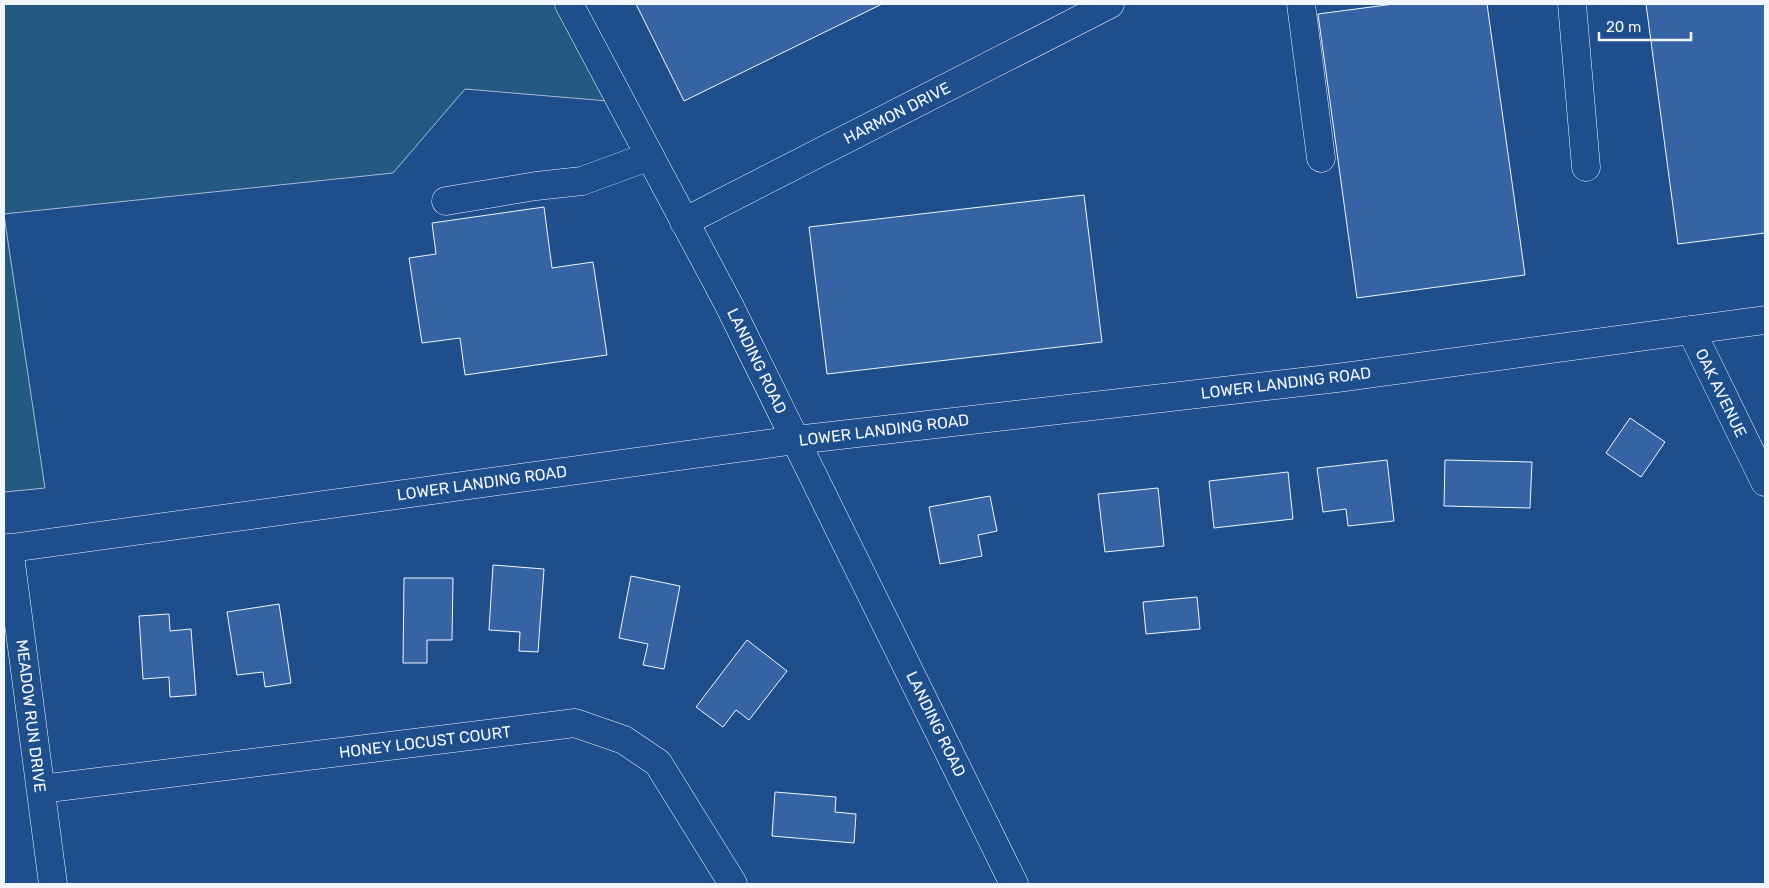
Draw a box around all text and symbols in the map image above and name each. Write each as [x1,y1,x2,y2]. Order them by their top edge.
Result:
scale bar [1599,10,1692,42]
text: 20 m [1606,18,1641,36]
street label: HARMON DRIVE [840,78,954,148]
street label: LANDING ROAD [723,305,791,417]
street label: OAK AVENUE [1691,345,1751,441]
street label: LOWER LANDING ROAD [1200,363,1372,403]
street label: LOWER LANDING ROAD [798,410,970,450]
street label: LOWER LANDING ROAD [396,462,568,504]
street label: MEADOW RUN DRIVE [12,638,50,794]
street label: LANDING ROAD [902,668,970,780]
street label: HONEY LOCUST COURT [338,722,512,762]

